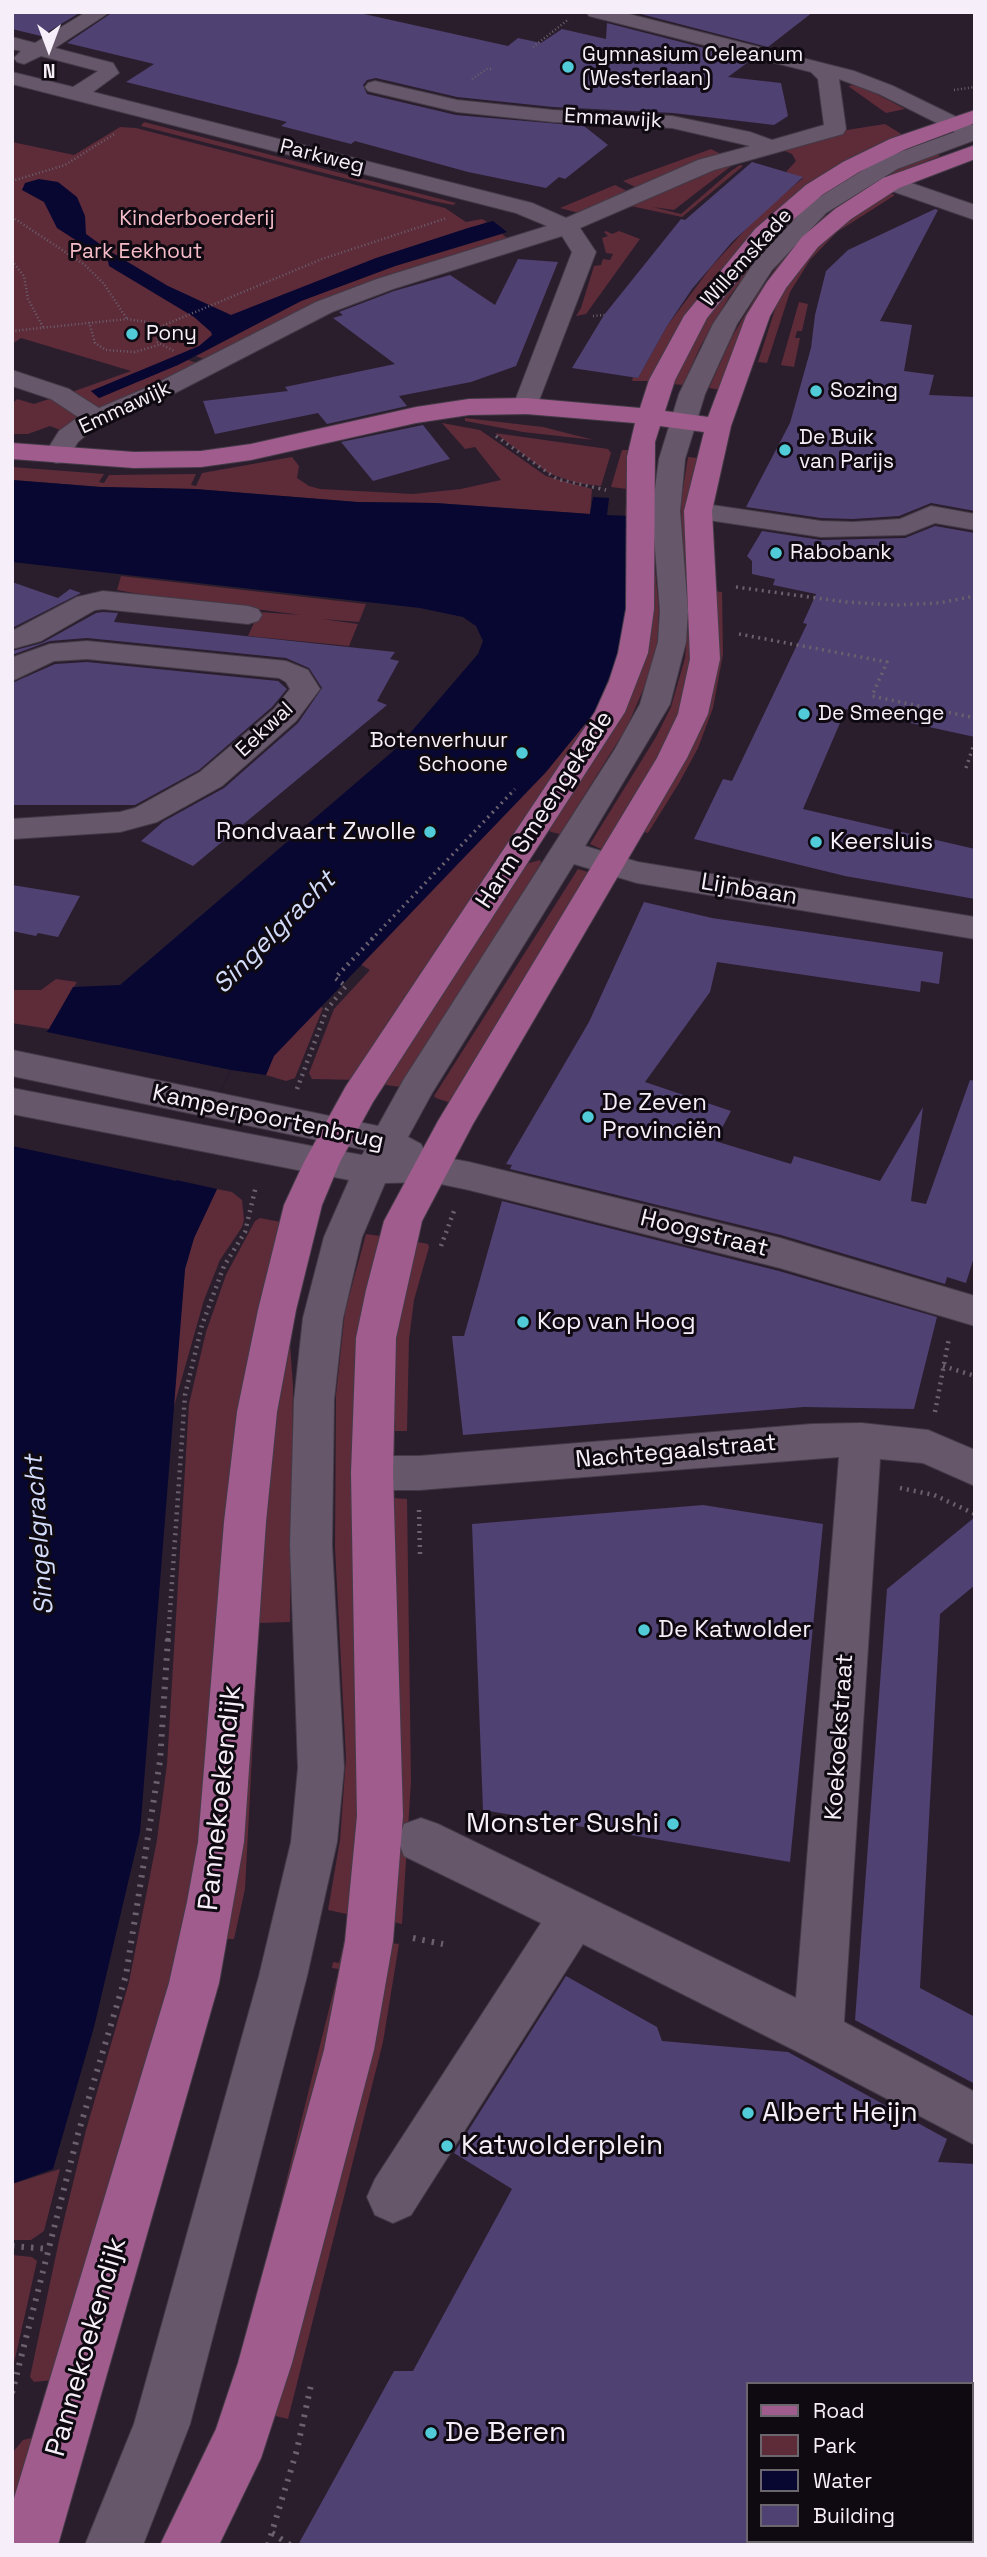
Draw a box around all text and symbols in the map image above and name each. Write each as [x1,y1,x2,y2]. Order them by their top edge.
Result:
north arrow [14,14,84,84]
place label: Gymnasium Celeanum (Westerlaan) [582,42,803,92]
text: N [43,58,55,83]
marker: Gymnasium Celeanum (Westerlaan) [560,59,576,75]
street label: Emmawijk [563,104,663,134]
street label: Parkweg [277,134,367,180]
street label: Willemskade [696,203,798,313]
park label: Kinderboerderij [119,206,275,232]
park label: Park Eekhout [70,239,202,265]
place label: Pony [146,321,197,347]
marker: Pony [124,326,140,342]
street label: Emmawijk [75,376,175,440]
place label: Sozing [830,378,898,404]
marker: Sozing [808,383,824,399]
place label: De Buik van Parijs [799,425,894,475]
marker: De Buik van Parijs [777,442,793,458]
place label: Rabobank [790,540,892,566]
marker: Rabobank [768,545,784,561]
street label: Eekwal [231,697,299,763]
place label: De Smeenge [818,701,944,727]
street label: Harm Smeengekade [470,706,620,914]
marker: De Smeenge [796,706,812,722]
place label: Botenverhuur Schoone [370,728,508,778]
marker: Botenverhuur Schoone [514,745,530,761]
place label: Rondvaart Zwolle [216,818,416,846]
marker: Rondvaart Zwolle [422,824,438,840]
place label: Keersluis [830,828,933,856]
marker: Keersluis [808,834,824,850]
water label: Singelgracht [207,865,343,1001]
street label: Lijnbaan [699,868,799,912]
street label: Kamperpoortenbrug [150,1079,386,1157]
place label: De Zeven Provinciën [602,1089,722,1145]
marker: De Zeven Provinciën [580,1109,596,1125]
street label: Hoogstraat [637,1204,771,1264]
place label: Kop van Hoog [537,1308,696,1336]
marker: Kop van Hoog [515,1314,531,1330]
street label: Nachtegaalstraat [574,1429,778,1475]
water label: Singelgracht [19,1454,61,1616]
place label: De Katwolder [658,1616,811,1644]
marker: De Katwolder [636,1622,652,1638]
street label: Koekoekstraat [820,1653,860,1821]
street label: Pannekoekendijk [192,1684,250,1912]
place label: Monster Sushi [466,1807,659,1841]
marker: Monster Sushi [665,1816,681,1832]
place label: Albert Heijn [762,2096,918,2130]
marker: Albert Heijn [740,2105,756,2121]
place label: Katwolderplein [461,2129,663,2163]
marker: Katwolderplein [439,2138,455,2154]
street label: Pannekoekendijk [40,2233,134,2461]
legend [746,2382,973,2543]
text: Road [813,2397,865,2424]
place label: De Beren [445,2416,566,2450]
marker: De Beren [423,2425,439,2441]
text: Park [813,2432,857,2459]
text: Water [813,2467,872,2494]
text: Building [813,2502,895,2529]

